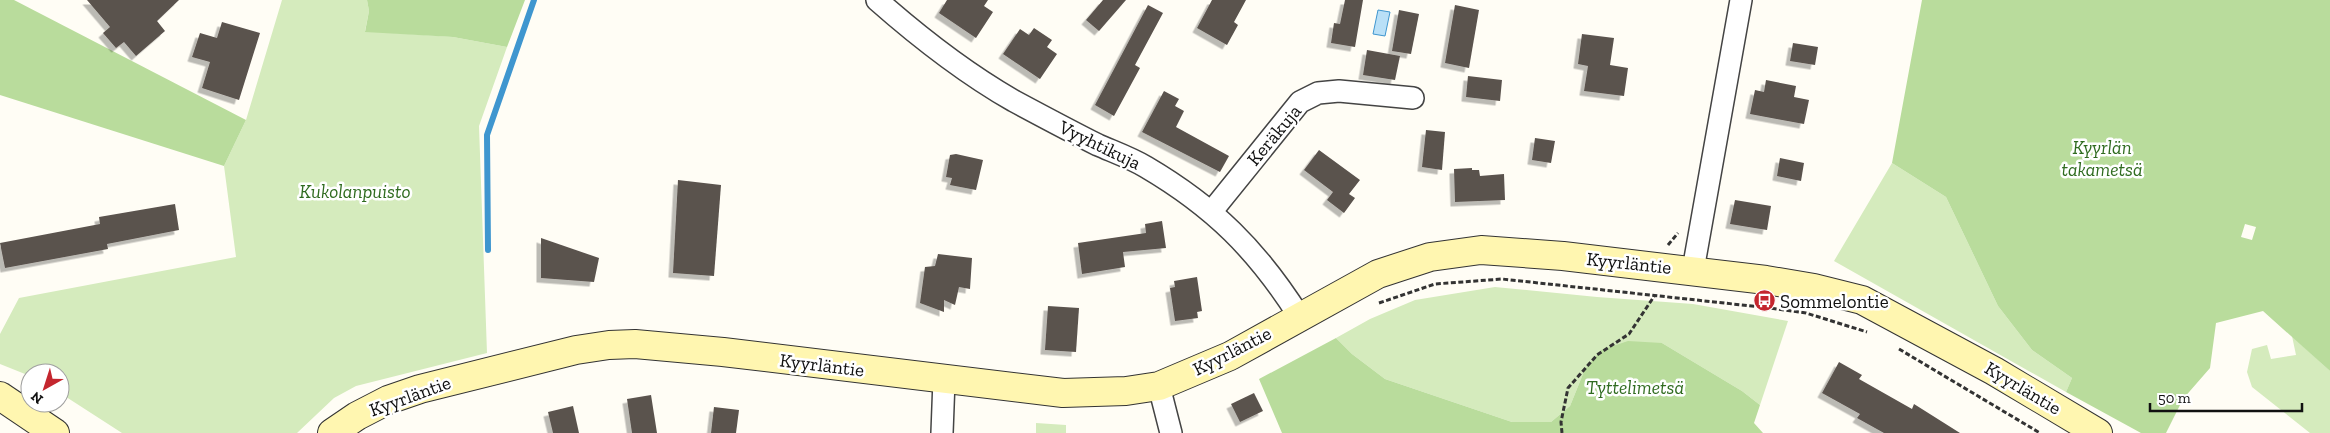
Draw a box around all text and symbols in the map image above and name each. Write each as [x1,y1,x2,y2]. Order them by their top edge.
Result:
street label: Keräkuja [1242,100,1306,170]
street label: Vyyhtikuja [1054,115,1145,175]
park label: Kyyrlän takametsä [2061,136,2143,181]
park label: Kukolanpuisto [299,180,411,203]
street label: Kyyrläntie [1586,247,1673,279]
bus stop icon: Sommelontie [1752,289,1776,313]
place label: Sommelontie [1780,290,1889,313]
street label: Kyyrläntie [1189,321,1275,381]
street label: Kyyrläntie [778,348,866,382]
street label: Kyyrläntie [1981,356,2065,420]
north arrow [20,363,70,413]
street label: Kyyrläntie [366,371,454,421]
park label: Tyttelimetsä [1586,376,1684,399]
scale bar [2150,380,2302,412]
text: N [27,388,47,408]
text: 50 m [2158,389,2191,407]

